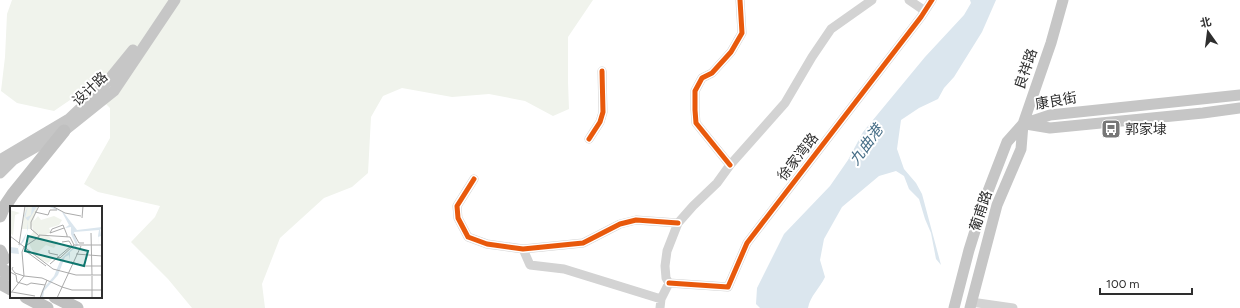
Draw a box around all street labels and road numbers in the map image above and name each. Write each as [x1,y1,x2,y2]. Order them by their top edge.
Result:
street label: 良祥路 [1011,46,1041,92]
street label: 设计路 [69,68,111,110]
street label: 康良街 [1034,89,1078,113]
street label: 徐家湾路 [774,130,822,184]
street label: 葡甫路 [966,188,996,234]

